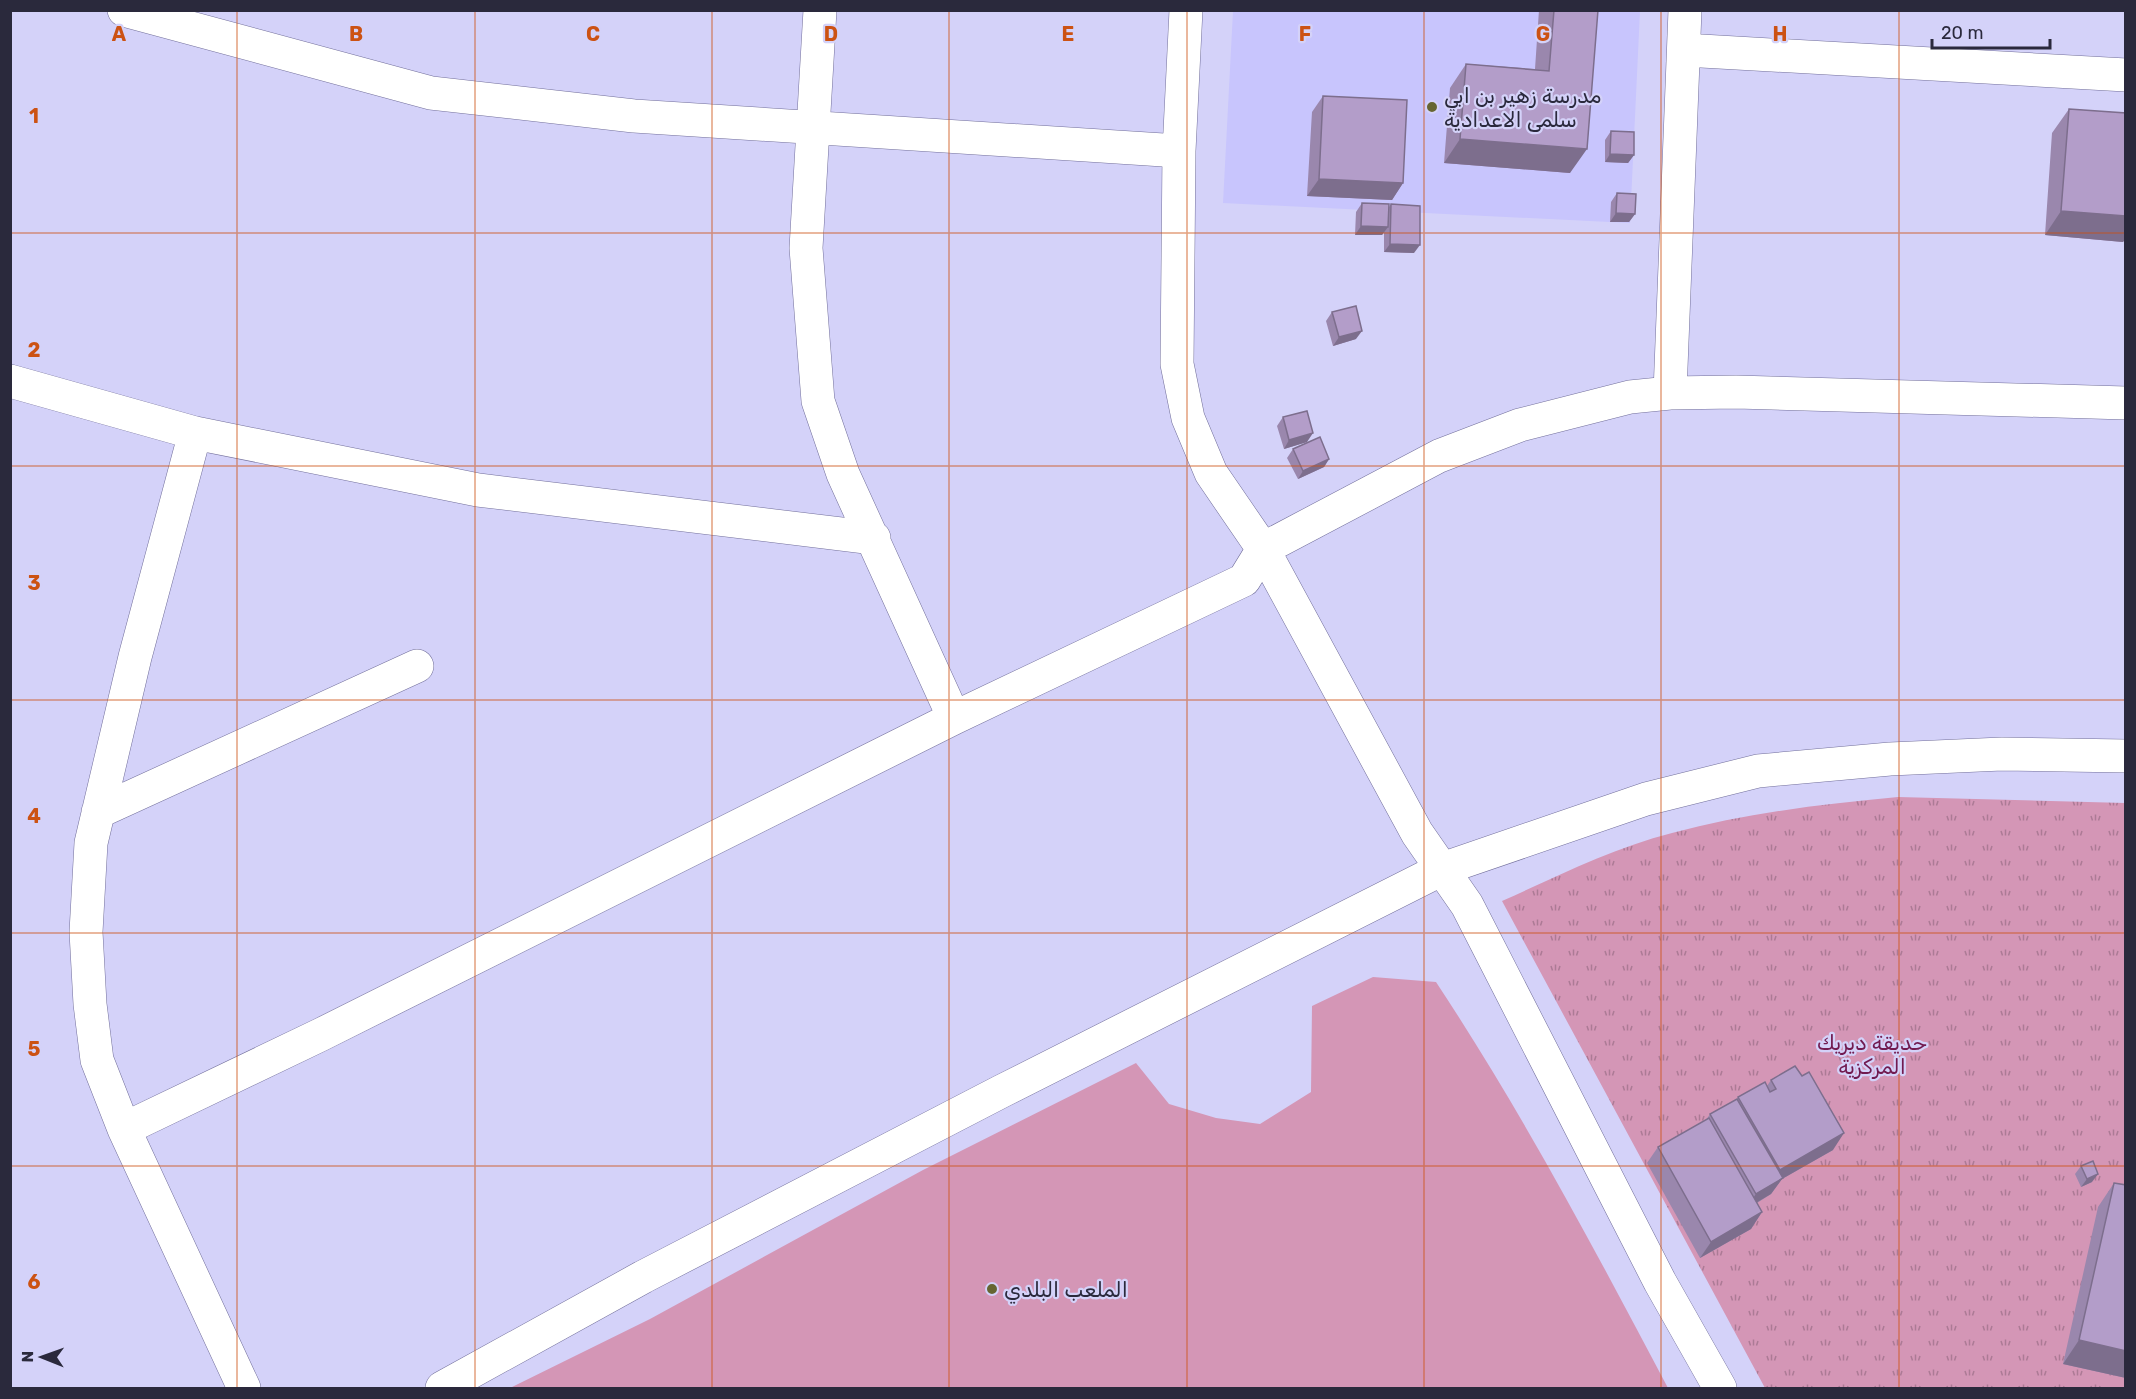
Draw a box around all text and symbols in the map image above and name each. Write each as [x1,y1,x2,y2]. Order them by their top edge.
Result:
scale bar [1932,12,2050,50]
text: A [112,22,127,46]
text: B [349,22,363,46]
text: C [586,22,600,46]
text: D [824,22,838,46]
text: E [1062,22,1074,46]
text: F [1299,22,1311,46]
text: G [1536,22,1550,46]
text: H [1773,22,1787,46]
text: 20 m [1941,22,1983,44]
place label: مدرسة زهير بن ابي سلمى الاعدادية [1444,83,1601,132]
marker: مدرسة زهير بن ابي سلمى الاعدادية [1425,100,1439,114]
text: 1 [29,104,39,128]
text: 2 [28,338,41,362]
text: 3 [27,571,41,595]
text: 4 [27,804,41,828]
park label: حديقة ديريك المركزية [1817,1030,1927,1079]
text: 5 [28,1037,41,1061]
text: 6 [27,1270,41,1294]
place label: الملعب البلدي [1004,1277,1128,1304]
marker: الملعب البلدي [985,1282,999,1296]
north arrow [12,1327,72,1387]
text: N [18,1351,37,1363]

